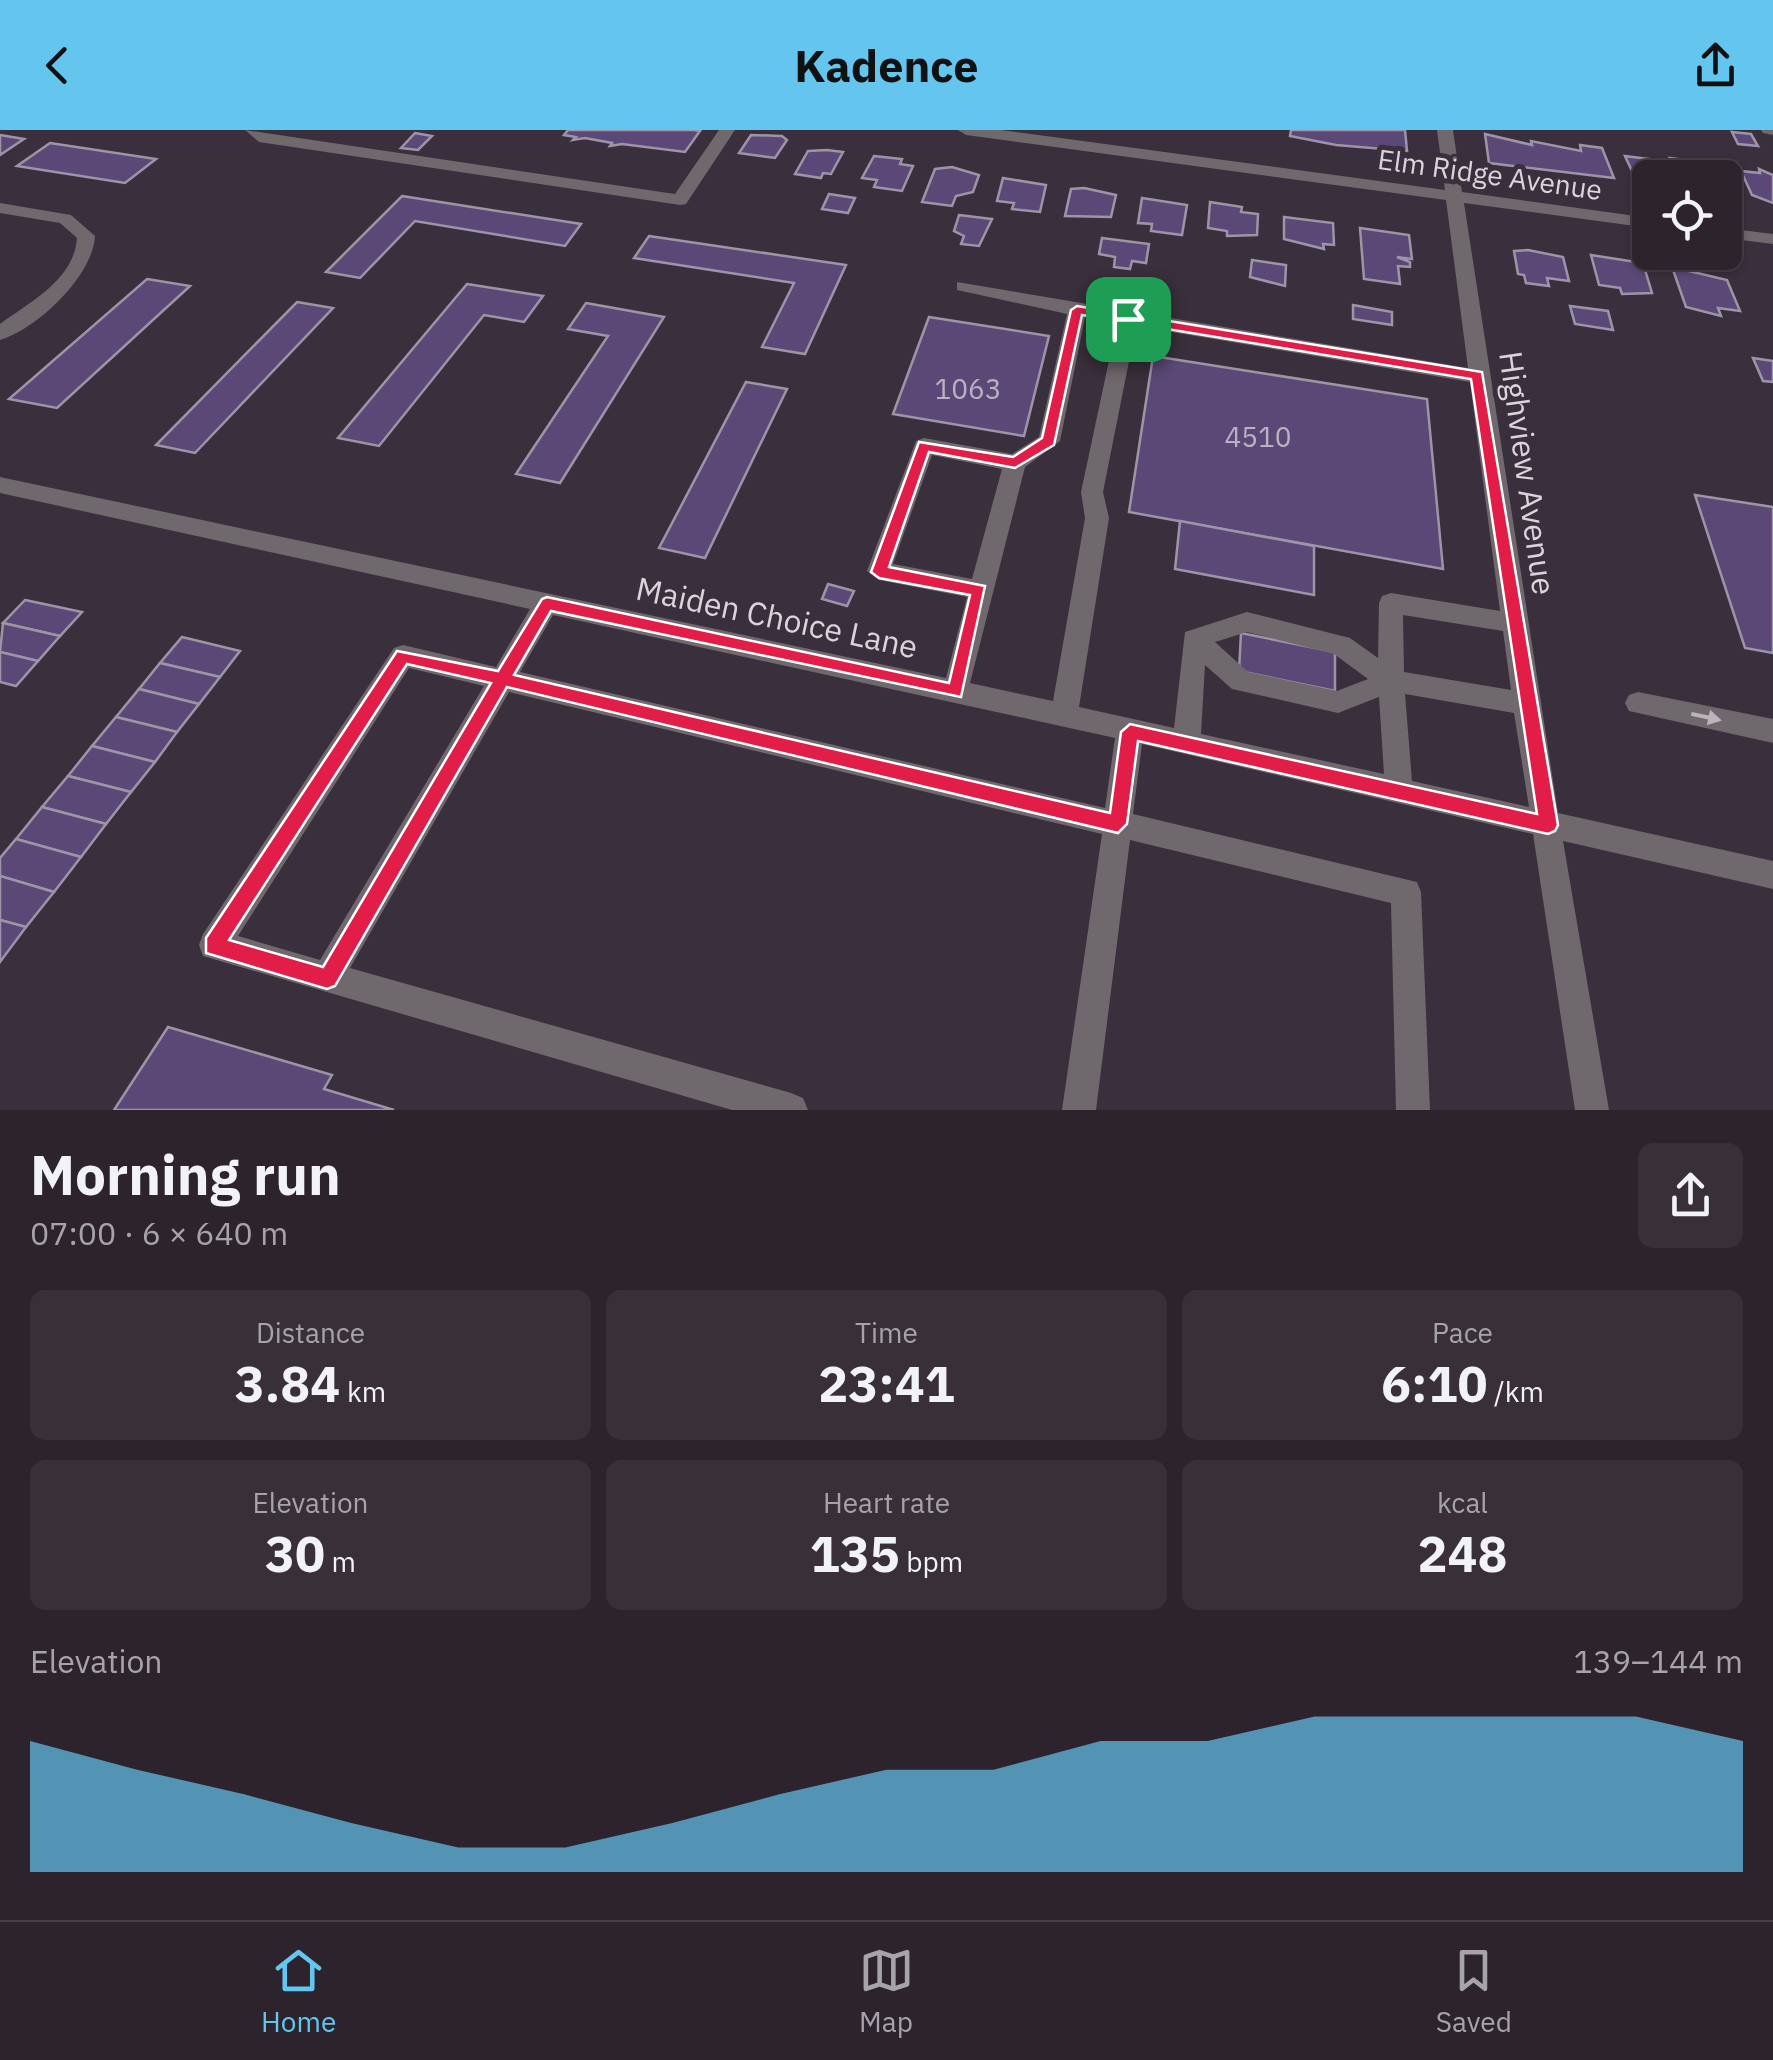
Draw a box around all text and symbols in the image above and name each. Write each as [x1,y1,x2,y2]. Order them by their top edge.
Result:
text: Kadence [794,36,979,94]
icon: back [30,38,85,93]
icon: share [1688,38,1743,93]
street label: Elm Ridge Avenue [1375,140,1605,208]
map controls [1632,160,1742,270]
button: locate [1632,160,1742,270]
pin [1086,277,1171,362]
icon: arrive [1101,292,1156,347]
street label: Highview Avenue [1490,348,1566,598]
house number: 1063 [934,370,1002,407]
house number: 4510 [1224,418,1292,455]
street label: Maiden Choice Lane [632,567,922,667]
one-way arrow [1690,710,1721,726]
text: Morning run [30,1139,341,1210]
button: share [1638,1143,1743,1248]
text: 07:00 · 6 × 640 m [30,1212,288,1254]
text: Distance [256,1314,365,1351]
text: Time [855,1314,918,1351]
text: Pace [1432,1314,1493,1351]
text: 3.84 [235,1351,340,1416]
text: 23:41 [818,1351,955,1416]
text: 6:10 [1381,1351,1487,1416]
text: km [340,1373,386,1410]
text: /km [1487,1373,1544,1410]
text: Elevation [253,1484,368,1521]
text: Heart rate [823,1484,950,1521]
text: kcal [1437,1484,1488,1521]
text: 30 [265,1521,325,1586]
text: 135 [810,1521,900,1586]
text: 248 [1418,1521,1508,1586]
text: m [325,1543,356,1580]
text: bpm [900,1543,963,1580]
text: Elevation [30,1640,163,1682]
text: 139–144 m [1573,1640,1743,1682]
tab: Home [261,1943,336,2040]
tab: Map [859,1943,914,2040]
tab: Saved [1436,1943,1512,2040]

